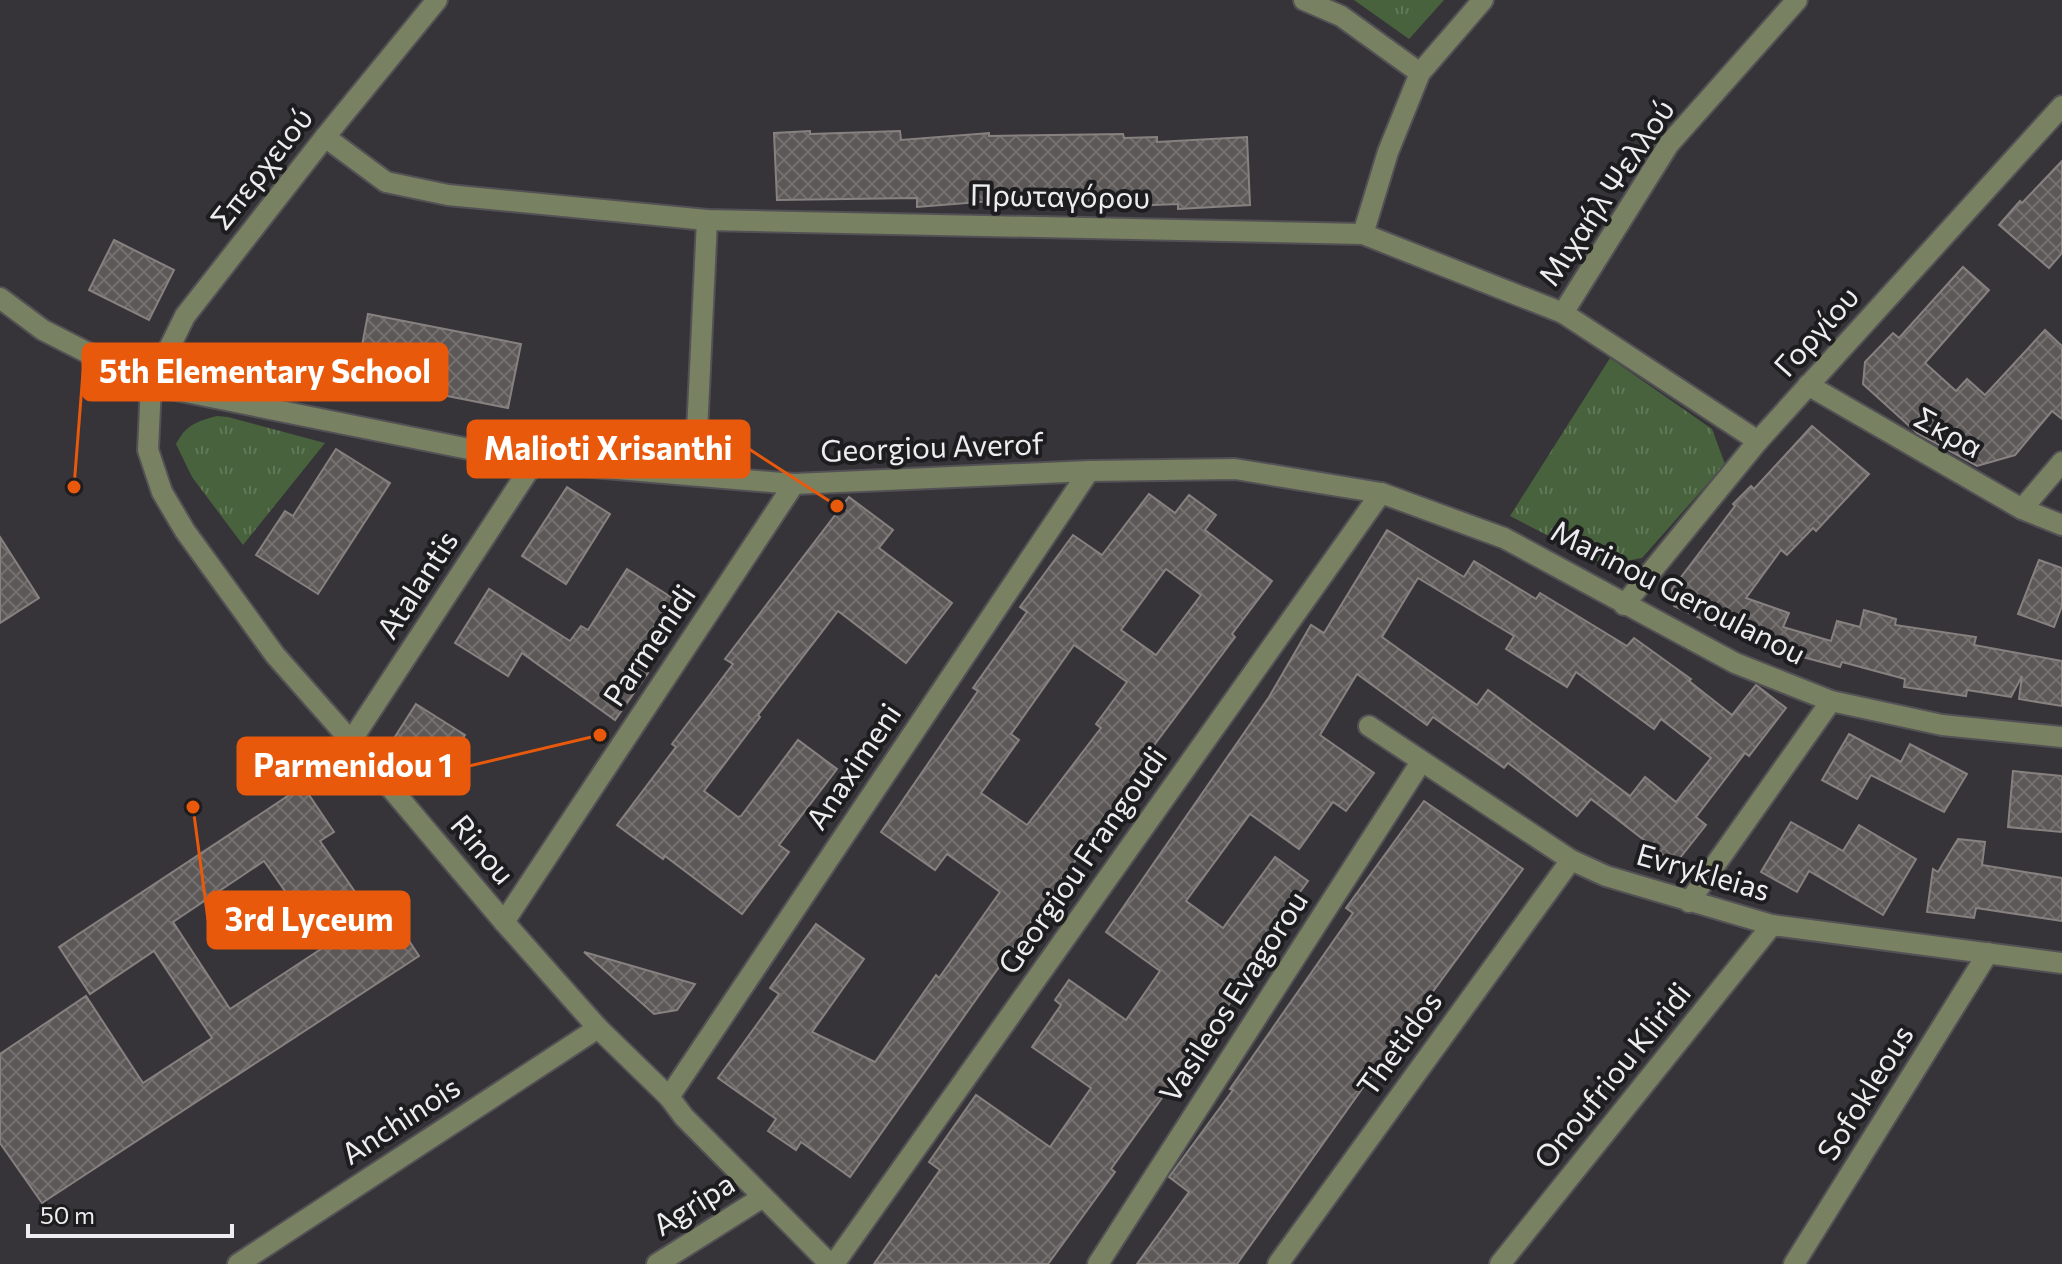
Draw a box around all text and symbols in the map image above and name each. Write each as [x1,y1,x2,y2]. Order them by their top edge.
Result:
street label: Μιχαήλ Ψελλού [1529,91,1681,292]
street label: Σπερχειού [201,99,319,236]
street label: Πρωταγόρου [970,174,1150,215]
street label: Γοργίου [1765,278,1865,383]
callout: 5th Elementary School [83,344,447,400]
text: 5th Elementary School [99,350,431,390]
street label: Σκρα [1909,397,1990,464]
callout: Malioti Xrisanthi [468,421,749,477]
street label: Georgiou Averof [820,423,1044,468]
text: Malioti Xrisanthi [484,427,732,467]
street label: Marinou Geroulanou [1546,511,1813,671]
street label: Atalantis [367,523,465,645]
street label: Parmenidi [594,577,702,712]
street label: Anaximeni [796,696,908,836]
callout: Parmenidou 1 [238,738,469,794]
street label: Georgiou Frangoudi [989,739,1173,980]
text: Parmenidou 1 [253,744,453,784]
street label: Rinou [444,806,524,891]
street label: Evrykleias [1633,834,1775,907]
street label: Vasileos Evagorou [1150,883,1314,1108]
callout: 3rd Lyceum [208,892,409,948]
text: 3rd Lyceum [225,898,394,938]
street label: Onoufriou Kliridi [1525,974,1697,1175]
street label: Thetidos [1348,983,1448,1102]
street label: Sofokleous [1808,1017,1920,1166]
street label: Anchinois [333,1067,466,1171]
street label: Agripa [645,1163,740,1242]
scale bar [28,1188,232,1238]
text: 50 m [40,1200,95,1229]

